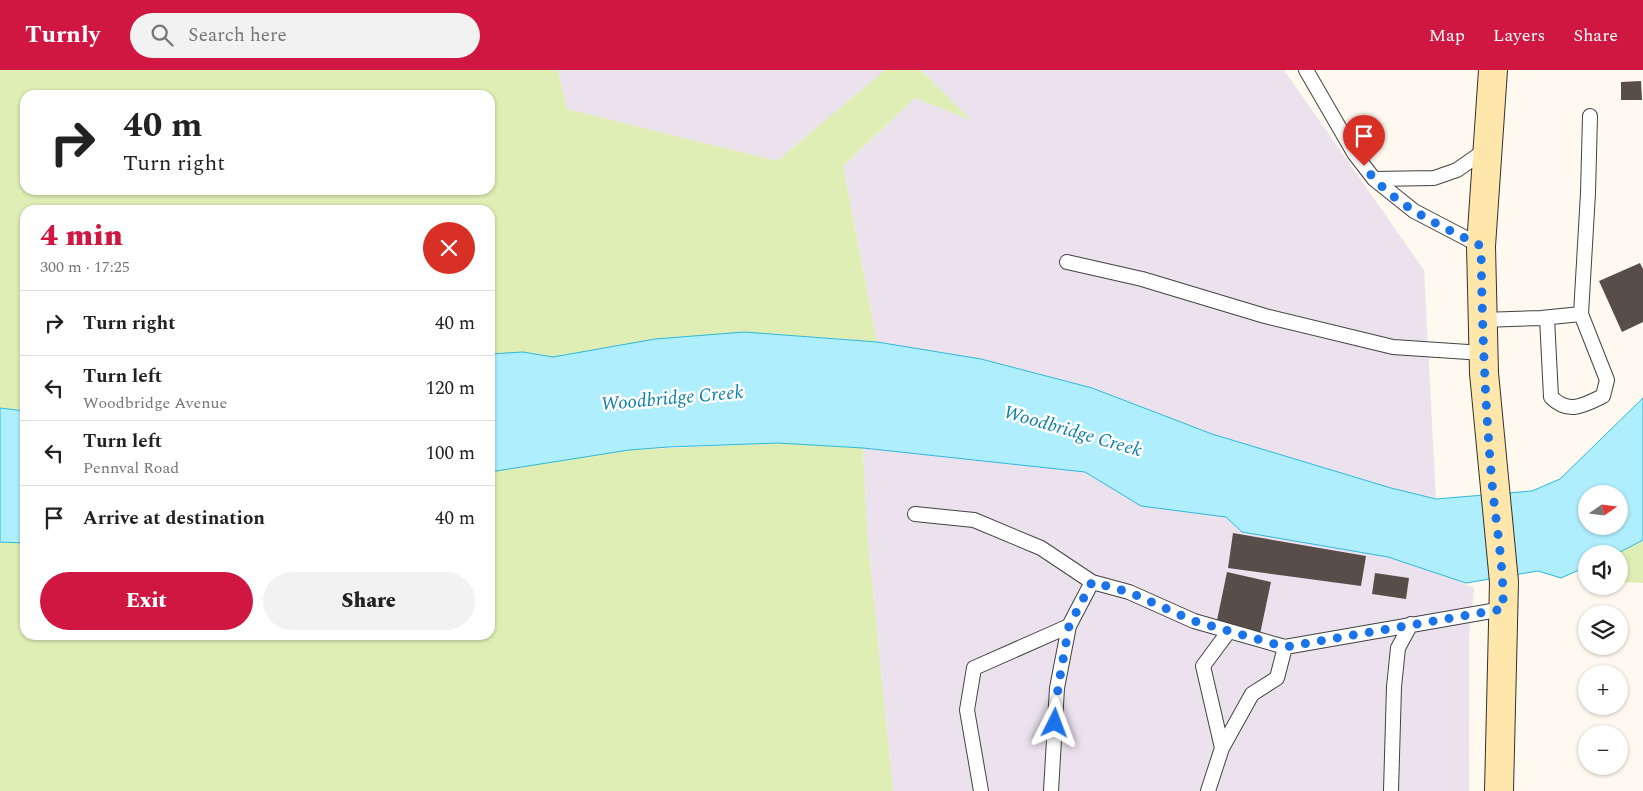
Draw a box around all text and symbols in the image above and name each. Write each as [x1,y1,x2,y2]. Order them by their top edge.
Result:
search box [130,13,480,58]
text: Turnly [25,17,100,53]
icon: search [148,21,176,49]
text: Search here [188,21,287,50]
text: Map [1429,22,1465,49]
text: Layers [1493,22,1545,49]
text: Share [1573,22,1618,49]
text: 40 m [123,99,203,152]
icon: right [40,110,105,175]
pin [1343,115,1385,166]
icon: arrive [1350,122,1378,150]
text: Turn right [123,147,225,180]
text: 4 min [40,213,123,259]
button: close [423,222,475,274]
text: 300 m · 17:25 [40,255,130,279]
icon: right [40,309,68,337]
text: Turn right [83,309,176,338]
text: 40 m [435,309,475,338]
text: Turn left [83,362,162,391]
icon: left [40,374,68,402]
text: 120 m [425,374,475,403]
water label: Woodbridge Creek [600,378,745,419]
text: Woodbridge Avenue [83,391,227,415]
water label: Woodbridge Creek [1000,398,1145,465]
text: Turn left [83,427,162,456]
icon: left [40,439,68,467]
text: 100 m [425,439,475,468]
text: Pennval Road [83,456,179,480]
north arrow [1578,485,1628,535]
map controls [1578,485,1628,775]
icon: arrive [40,504,68,532]
text: Arrive at destination [83,504,265,533]
text: 40 m [435,504,475,533]
button: sound [1578,545,1628,595]
button: Exit [40,572,253,630]
button: Share [263,572,475,630]
button: layers [1578,605,1628,655]
button: + [1578,665,1628,715]
position arrow [1028,696,1080,748]
button: − [1578,725,1628,775]

